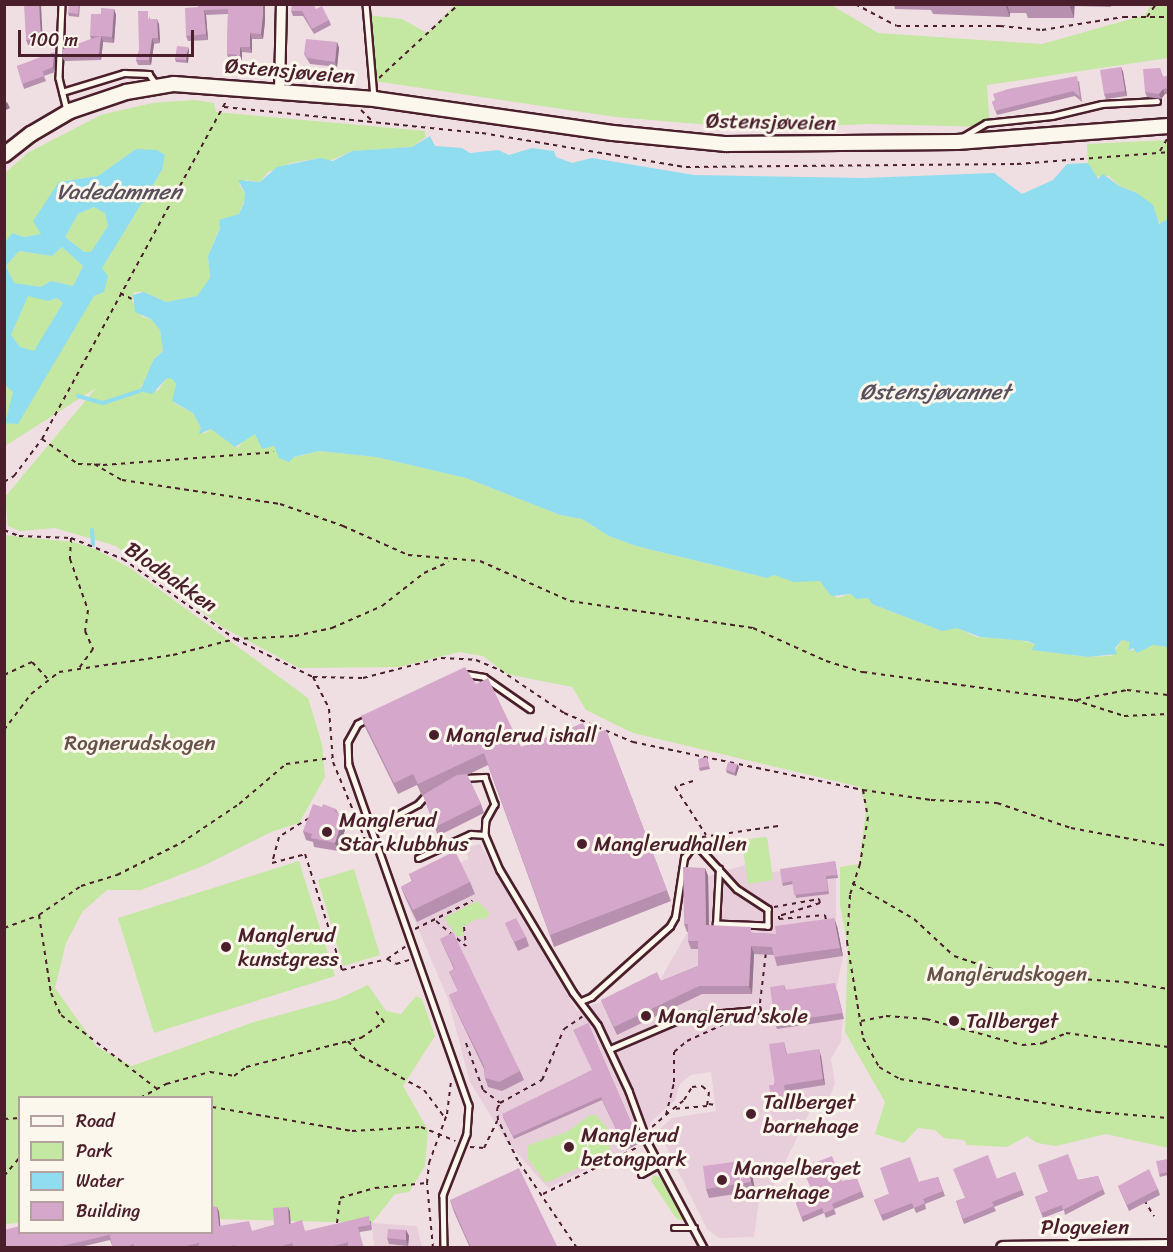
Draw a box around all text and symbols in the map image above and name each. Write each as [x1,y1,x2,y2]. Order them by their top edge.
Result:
scale bar [21,18,196,56]
text: 100 m [29,24,78,56]
street label: Østensjøveien [224,53,356,89]
street label: Østensjøveien [706,108,836,136]
water label: Vadedammen [56,179,182,205]
water label: Østensjøvannet [860,379,1010,405]
street label: Blodbakken [120,536,222,618]
place label: Manglerud ishall [446,722,598,748]
marker: Manglerud ishall [427,728,441,742]
park label: Rognerudskogen [64,730,216,756]
place label: Manglerud Star klubbhus [339,807,468,857]
marker: Manglerud Star klubbhus [320,825,334,839]
place label: Manglerudhallen [594,831,747,857]
marker: Manglerudhallen [575,837,589,851]
place label: Manglerud kunstgress [238,922,339,972]
marker: Manglerud kunstgress [219,940,233,954]
park label: Manglerudskogen [927,961,1087,987]
place label: Manglerud skole [658,1003,809,1029]
place label: Tallberget [966,1008,1058,1034]
marker: Manglerud skole [639,1009,653,1023]
marker: Tallberget [947,1014,961,1028]
place label: Tallberget barnehage [763,1089,859,1139]
legend [18,1096,213,1234]
text: Road [76,1105,115,1137]
marker: Tallberget barnehage [744,1107,758,1121]
place label: Manglerud betongpark [581,1122,687,1172]
text: Park [76,1135,113,1167]
marker: Manglerud betongpark [562,1140,576,1154]
place label: Mangelberget barnehage [734,1155,861,1205]
text: Water [76,1165,123,1197]
marker: Mangelberget barnehage [715,1173,729,1187]
text: Building [76,1195,140,1227]
street label: Plogveien [1041,1214,1129,1240]

